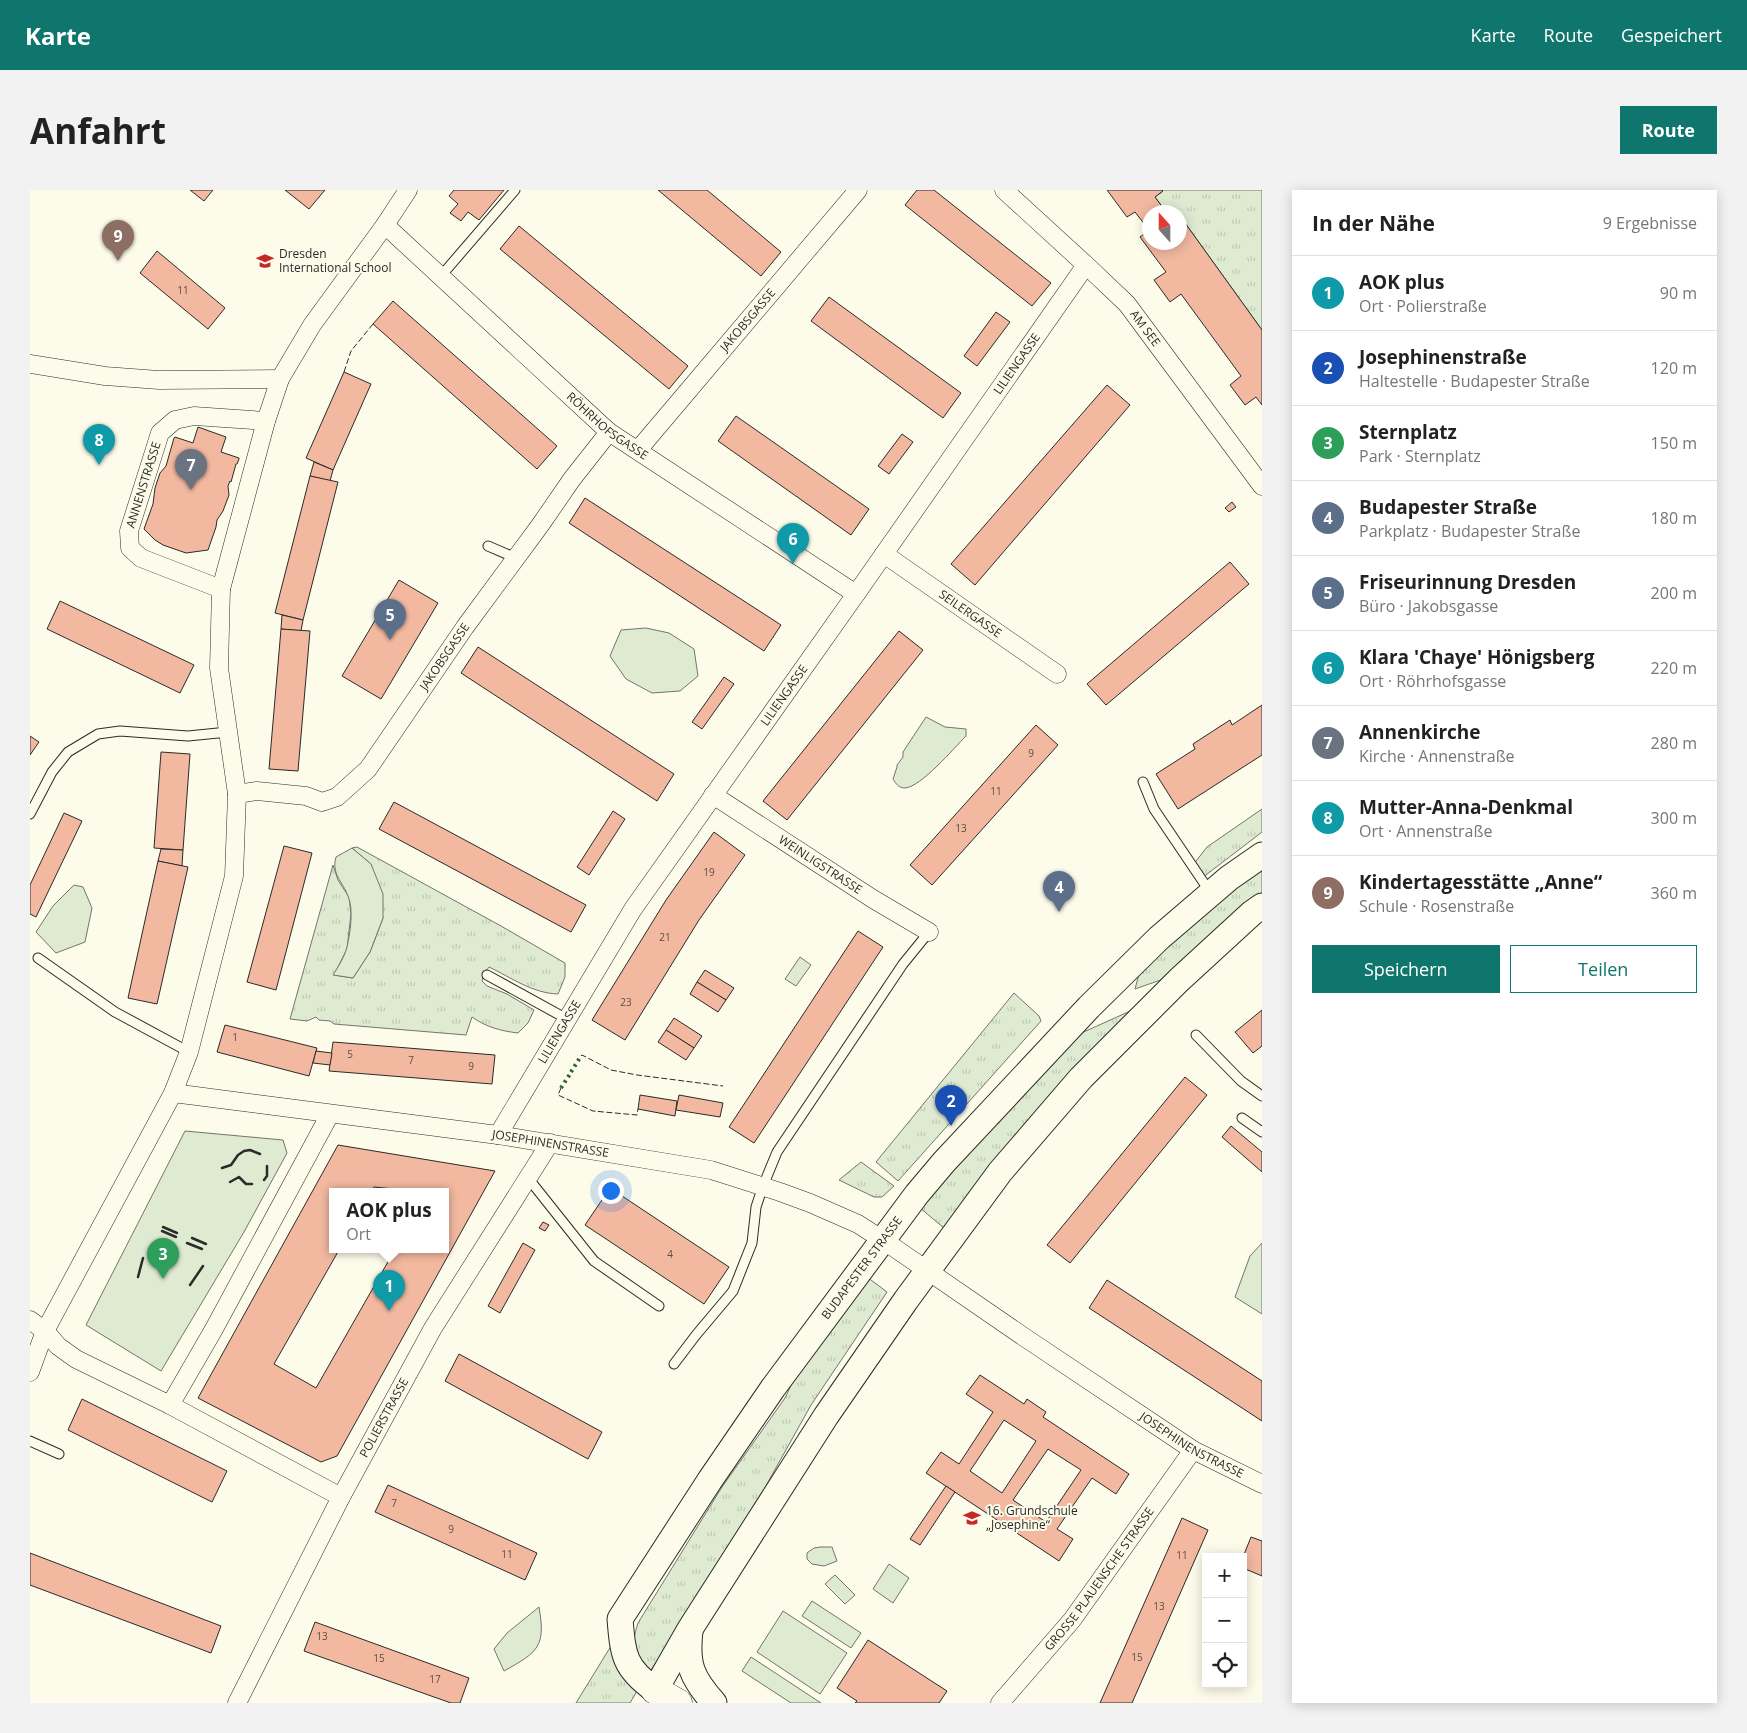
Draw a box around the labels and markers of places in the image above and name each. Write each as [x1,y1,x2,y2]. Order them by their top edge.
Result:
pin: 9 [102,220,134,261]
place label: Dresden International School [279,245,392,276]
school or university icon: Dresden International School [255,251,275,271]
pin: 8 [83,424,115,465]
pin: 7 [175,449,207,490]
pin: 6 [777,523,809,564]
pin: 5 [374,599,406,640]
pin: 4 [1043,871,1075,912]
pin: 2 [935,1085,967,1126]
pin: 3 [147,1238,179,1279]
pin: 1 [373,1270,405,1311]
place label: 16. Grundschule „Josephine“ [986,1502,1078,1533]
school or university icon: 16. Grundschule „Josephine“ [962,1508,982,1528]

